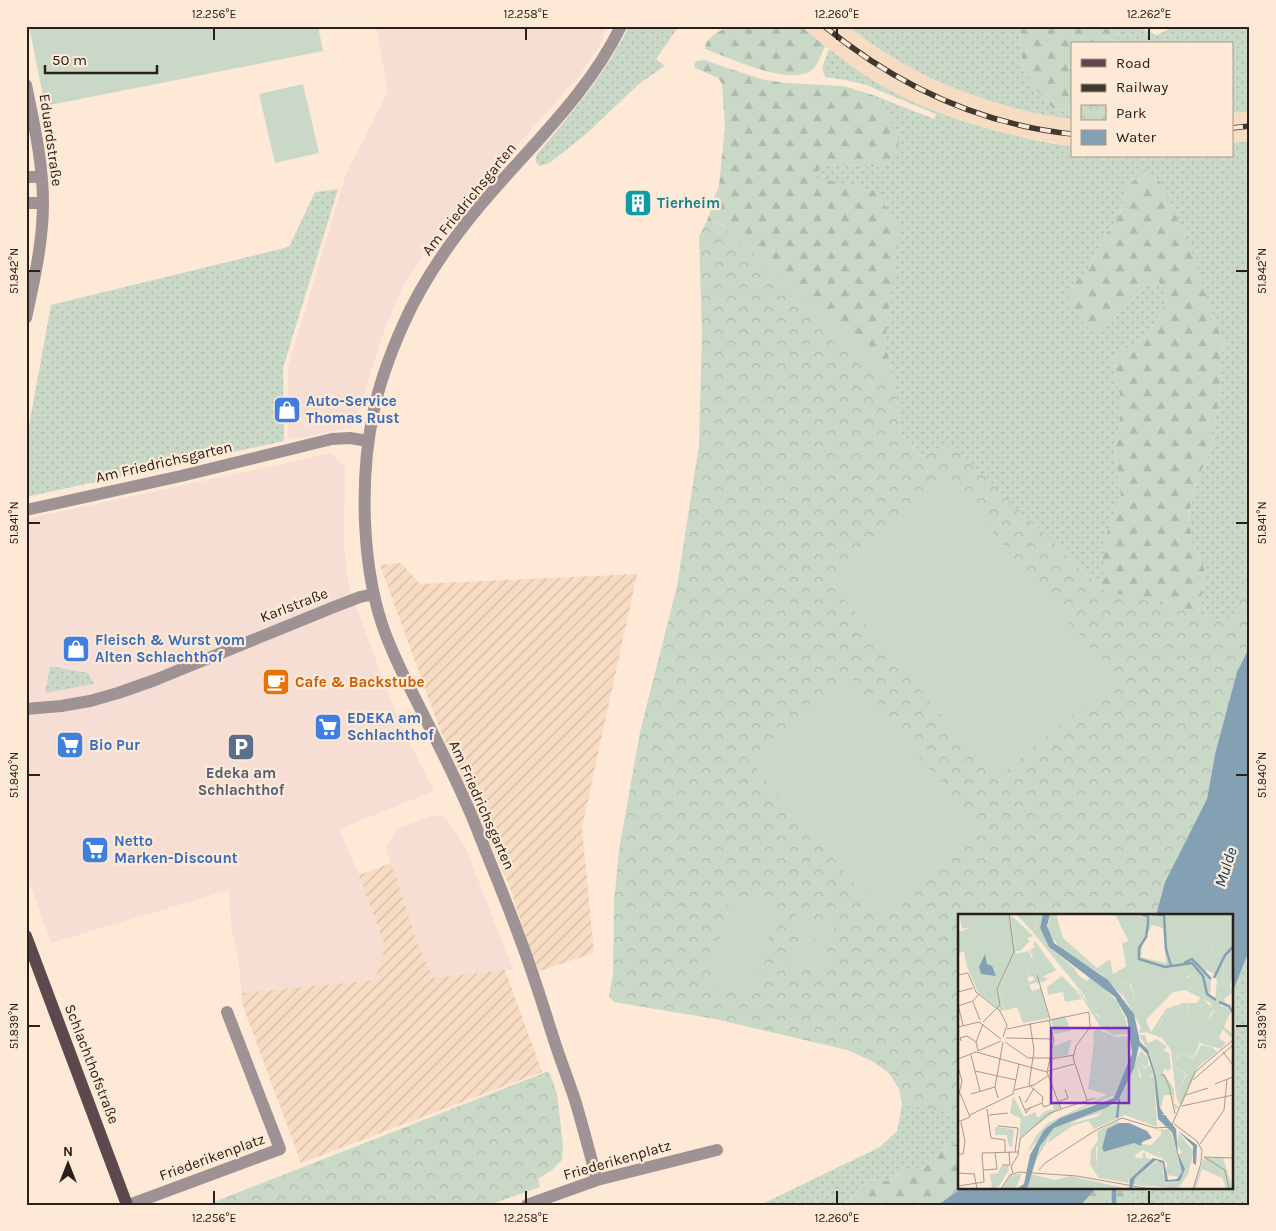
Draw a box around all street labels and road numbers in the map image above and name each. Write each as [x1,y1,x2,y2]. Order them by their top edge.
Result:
street label: Eduardstraße [36,93,66,187]
street label: Am Friedrichsgarten [418,139,520,259]
street label: Am Friedrichsgarten [94,438,234,486]
street label: Karlstraße [258,584,330,626]
street label: Am Friedrichsgarten [445,738,519,872]
street label: Schlachthofstraße [61,1002,123,1126]
street label: Friederikenplatz [157,1130,267,1184]
street label: Friederikenplatz [561,1136,673,1184]

